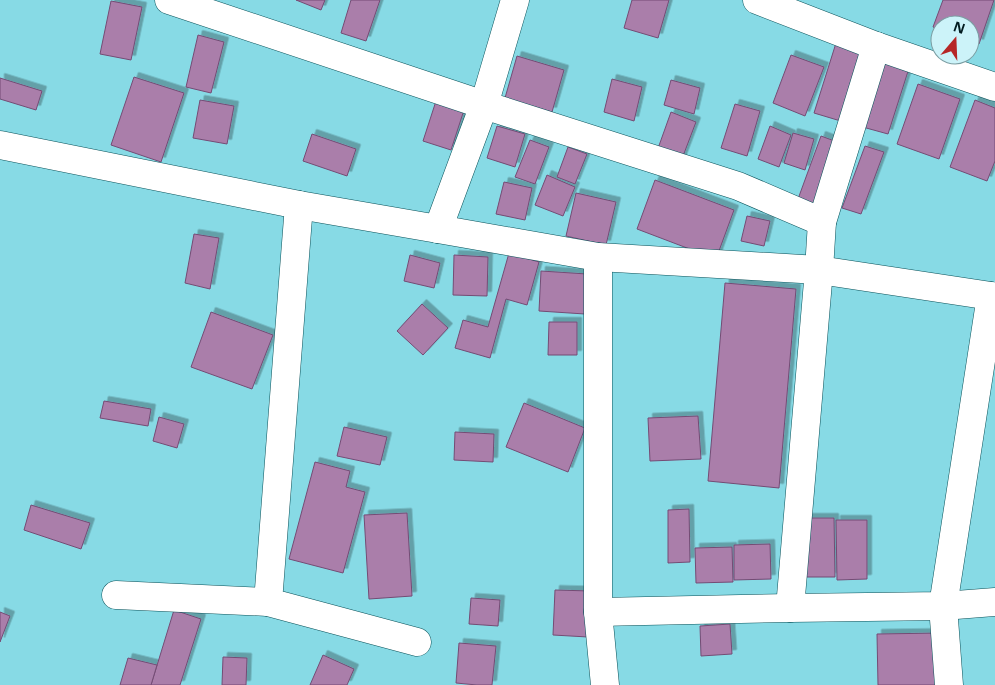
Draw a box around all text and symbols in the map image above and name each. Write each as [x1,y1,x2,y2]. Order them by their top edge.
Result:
north arrow [930,15,980,65]
text: N [951,16,968,38]

